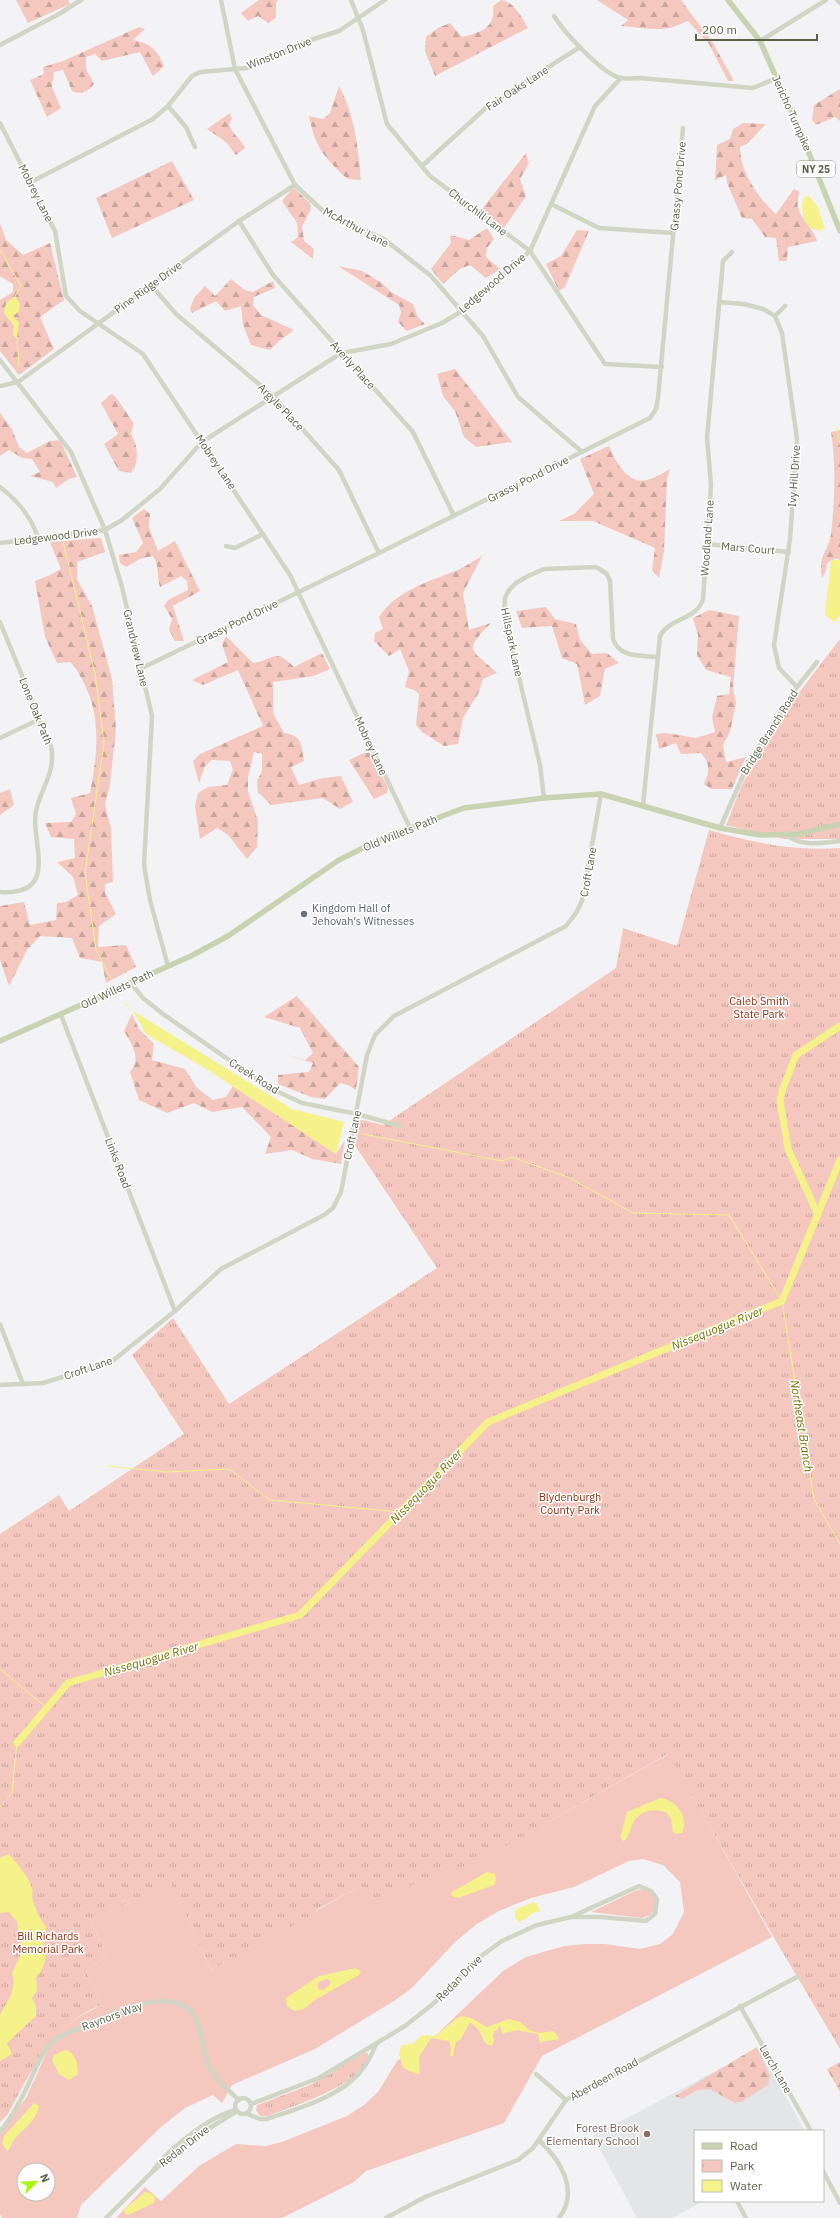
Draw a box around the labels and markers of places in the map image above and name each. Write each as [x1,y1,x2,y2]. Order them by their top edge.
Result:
place label: Kingdom Hall of Jehovah’s Witnesses [312,901,414,928]
marker: Kingdom Hall of Jehovah’s Witnesses [299,909,309,919]
place label: Forest Brook Elementary School [546,2121,639,2148]
marker: Forest Brook Elementary School [642,2129,652,2139]

